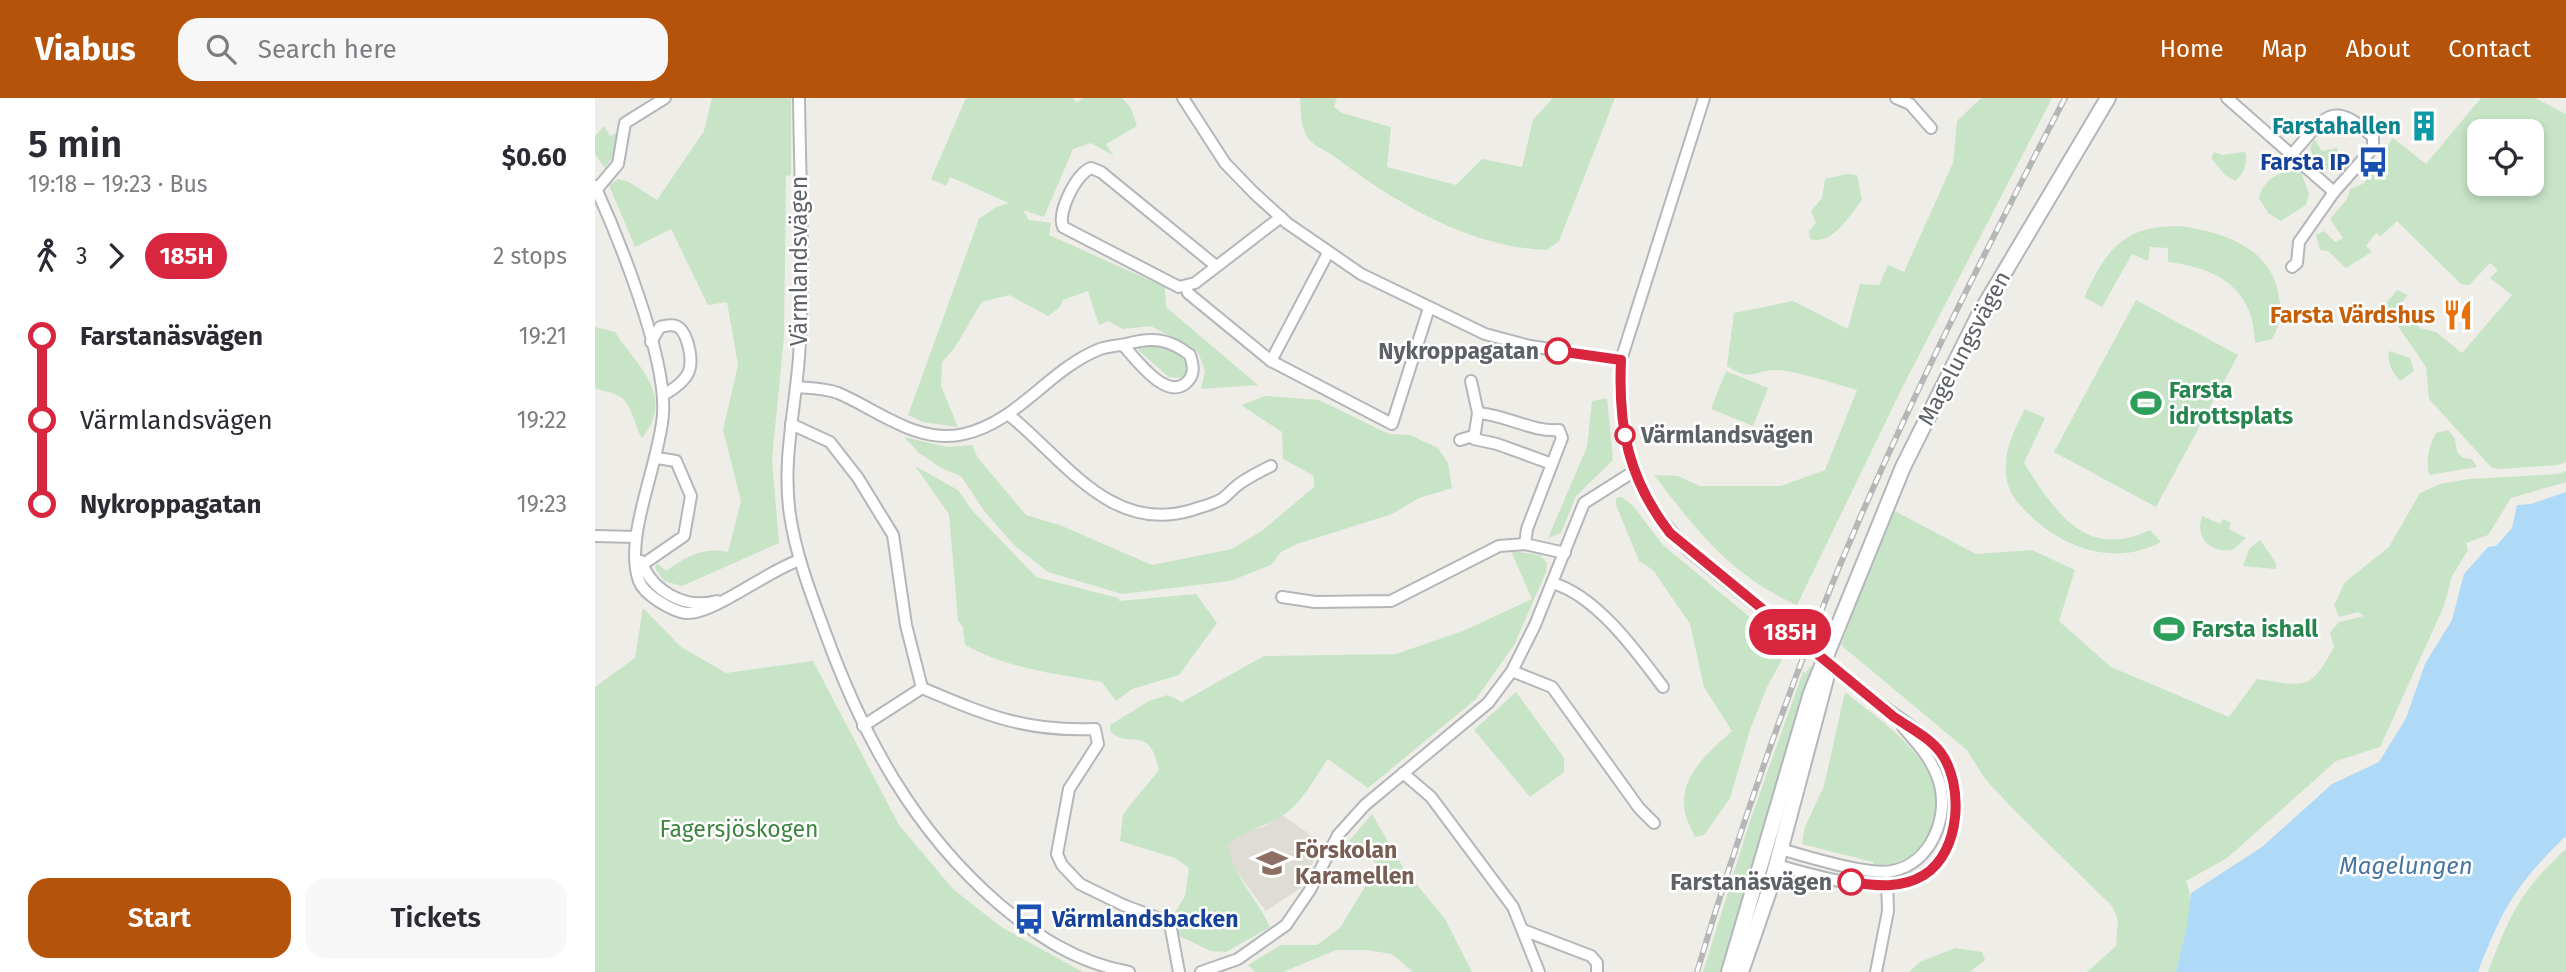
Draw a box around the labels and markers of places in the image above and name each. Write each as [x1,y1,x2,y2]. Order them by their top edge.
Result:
building icon: Farstahallen [2407,109,2441,143]
place label: Farstahallen [2272,112,2401,140]
bus stop icon: Farsta IP [2356,145,2390,179]
place label: Farsta IP [2260,148,2350,176]
restaurant icon: Farsta Värdshus [2441,298,2475,332]
place label: Farsta Värdshus [2270,301,2435,329]
place label: Nykroppagatan [1378,337,1539,365]
marker: Nykroppagatan [1545,338,1571,364]
place label: Farsta idrottsplats [2169,376,2293,430]
sports icon: Farsta idrottsplats [2129,386,2163,420]
place label: Värmlandsvägen [1640,421,1813,449]
marker: Värmlandsvägen [1615,425,1635,445]
sports icon: Farsta ishall [2152,612,2186,646]
place label: Farsta ishall [2192,615,2318,643]
place label: Förskolan Karamellen [1295,836,1415,890]
school or university icon: Förskolan Karamellen [1255,846,1289,880]
place label: Farstanäsvägen [1670,868,1832,896]
marker: Farstanäsvägen [1838,869,1864,895]
bus stop icon: Värmlandsbacken [1012,902,1046,936]
place label: Värmlandsbacken [1051,905,1238,933]

